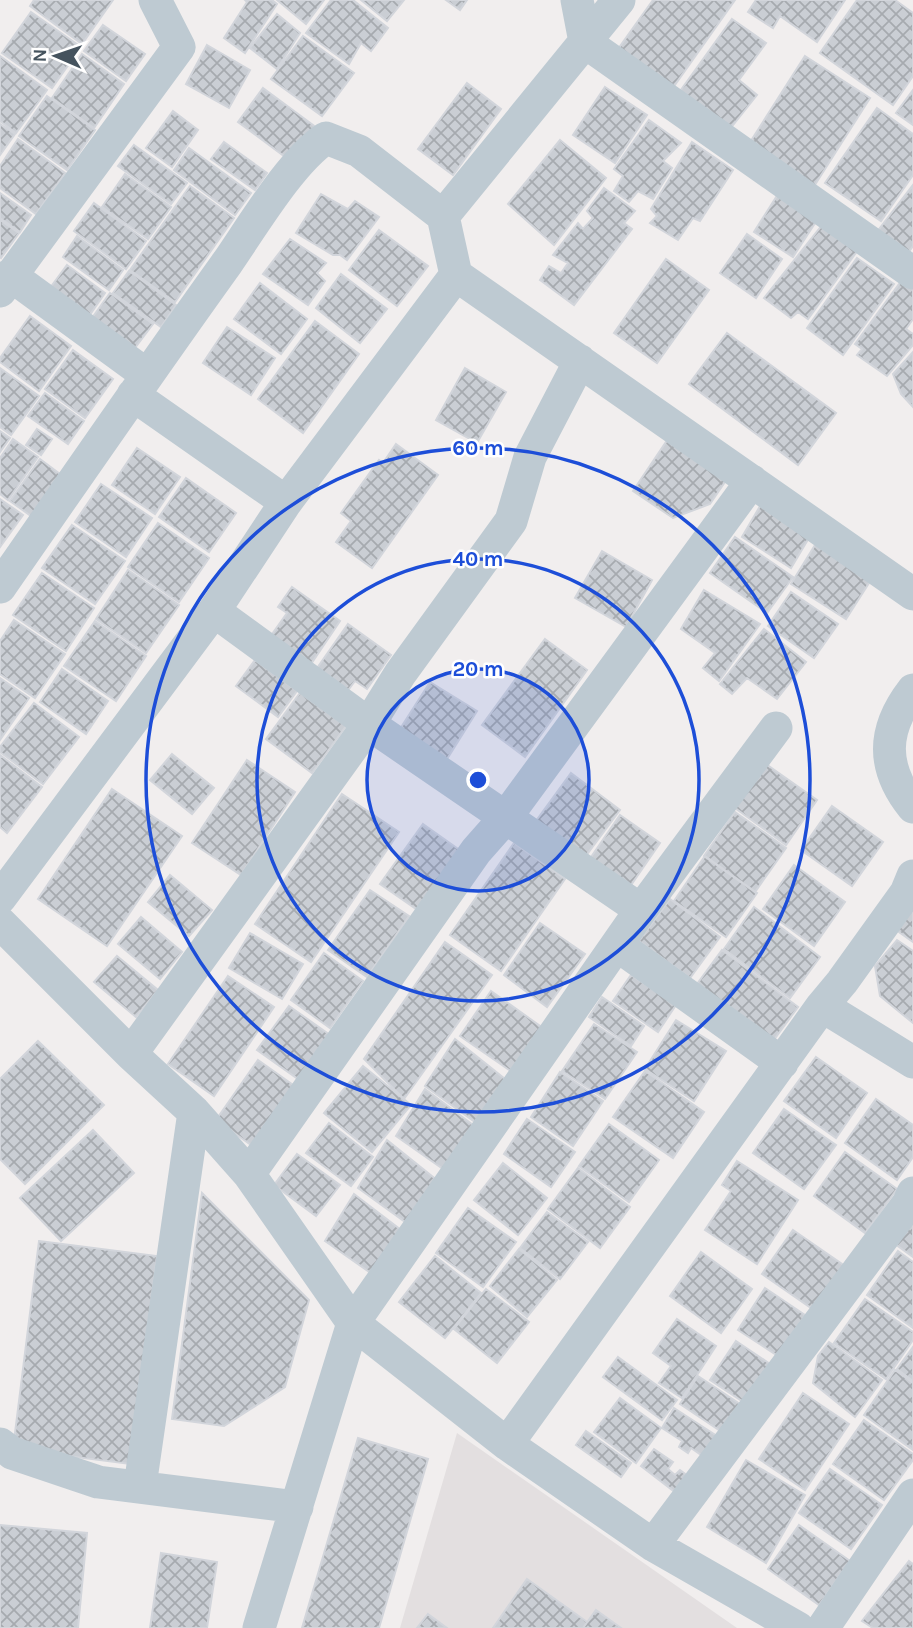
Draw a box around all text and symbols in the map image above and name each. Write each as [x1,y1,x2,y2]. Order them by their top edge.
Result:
north arrow [21,21,91,91]
text: N [29,48,51,63]
text: 60 m [452,436,504,460]
text: 40 m [452,547,504,571]
text: 20 m [452,657,504,681]
centre of rings [466,768,490,792]

